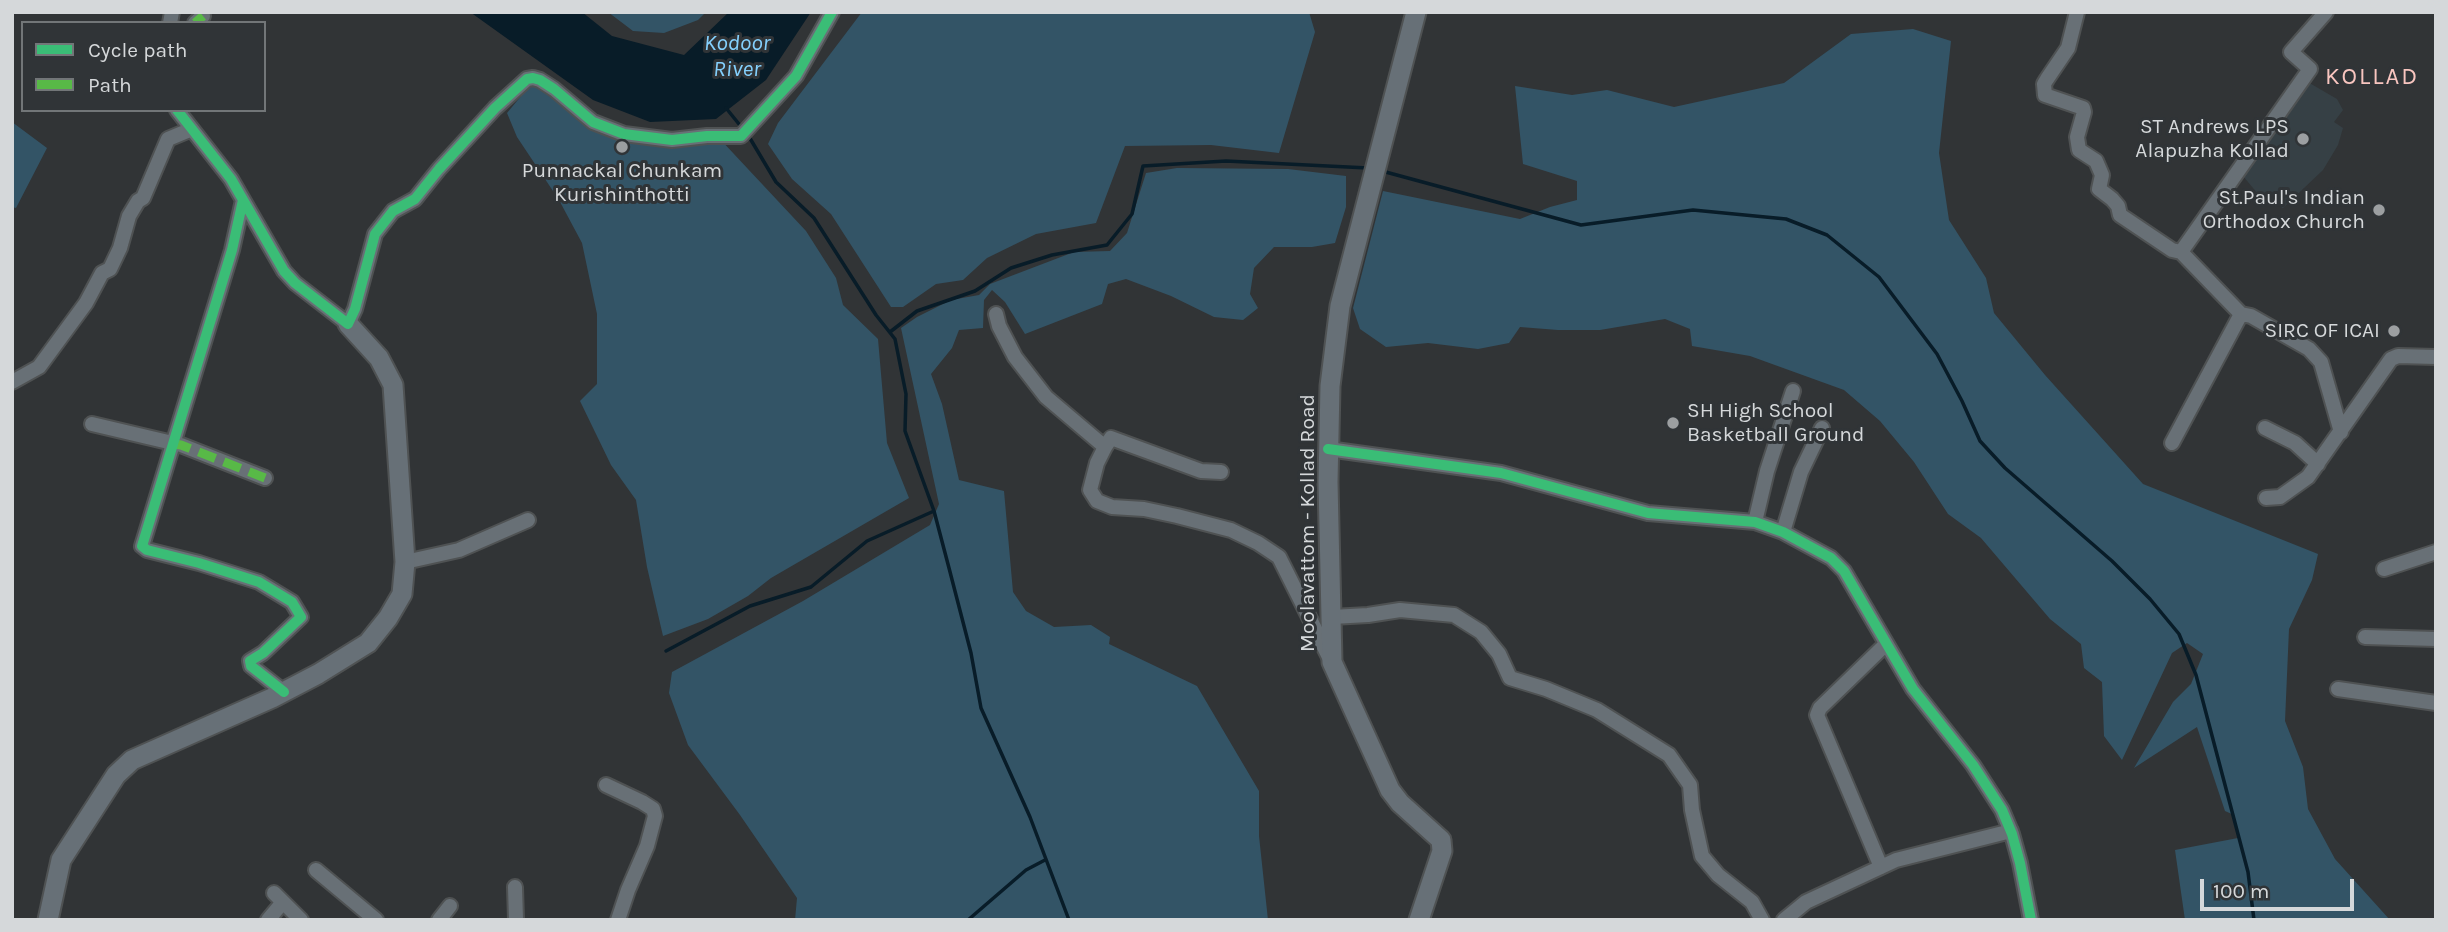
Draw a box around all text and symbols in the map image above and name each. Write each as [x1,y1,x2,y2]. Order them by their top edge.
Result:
legend [21,21,266,112]
water label: Kodoor River [704,29,770,83]
text: Cycle path [88,38,188,62]
district label: KOLLAD [2326,63,2418,91]
text: Path [88,73,132,97]
place label: ST Andrews LPS Alapuzha Kollad [2135,114,2289,164]
marker: ST Andrews LPS Alapuzha Kollad [2295,131,2311,147]
marker: Punnackal Chunkam Kurishinthotti [614,139,630,155]
place label: Punnackal Chunkam Kurishinthotti [522,158,722,208]
place label: St.Paul's Indian Orthodox Church [2203,185,2365,235]
marker: St.Paul's Indian Orthodox Church [2371,202,2387,218]
place label: SIRC OF ICAI [2264,318,2380,344]
marker: SIRC OF ICAI [2386,323,2402,339]
street label: Moolavattom - Kollad Road [1295,394,1321,652]
place label: SH High School Basketball Ground [1687,398,1864,448]
marker: SH High School Basketball Ground [1665,415,1681,431]
scale bar [2203,866,2357,910]
text: 100 m [2213,879,2270,903]

